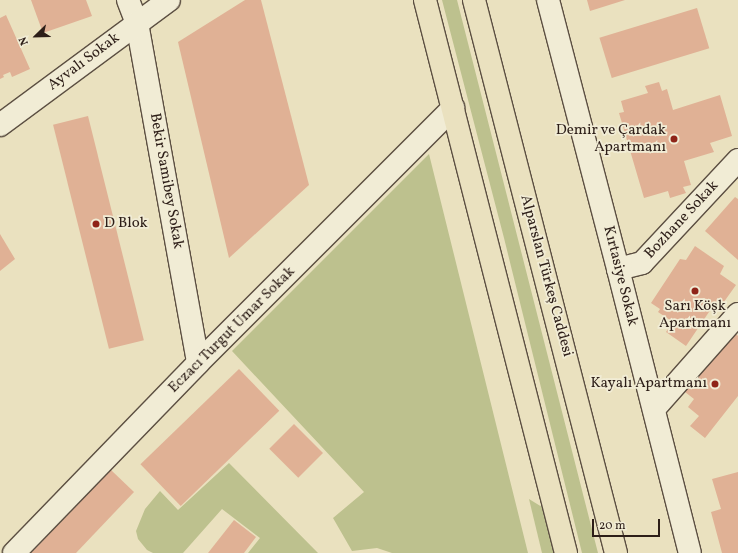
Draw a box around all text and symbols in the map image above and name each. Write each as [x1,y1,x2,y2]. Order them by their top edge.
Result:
north arrow [16,16,56,56]
street label: Ayvalı Sokak [45,29,123,95]
text: N [16,34,33,47]
street label: Bekir Samibey Sokak [145,111,187,251]
place label: Demir ve Çardak Apartmanı [555,121,666,156]
marker: Demir ve Çardak Apartmanı [669,134,679,144]
street label: Bozhane Sokak [641,177,723,263]
street label: Alparslan Türkeş Caddesi [516,193,576,359]
place label: D Blok [104,215,148,233]
marker: D Blok [91,219,101,229]
street label: Kırtasiye Sokak [599,224,641,328]
street label: Eczacı Turgut Umar Sokak [165,263,299,397]
marker: Sarı Köşk Apartmanı [690,286,700,296]
place label: Sarı Köşk Apartmanı [659,297,731,332]
place label: Kayalı Apartmanı [590,375,707,393]
marker: Kayalı Apartmanı [710,379,720,389]
scale bar [594,511,662,537]
text: 20 m [599,518,626,534]

